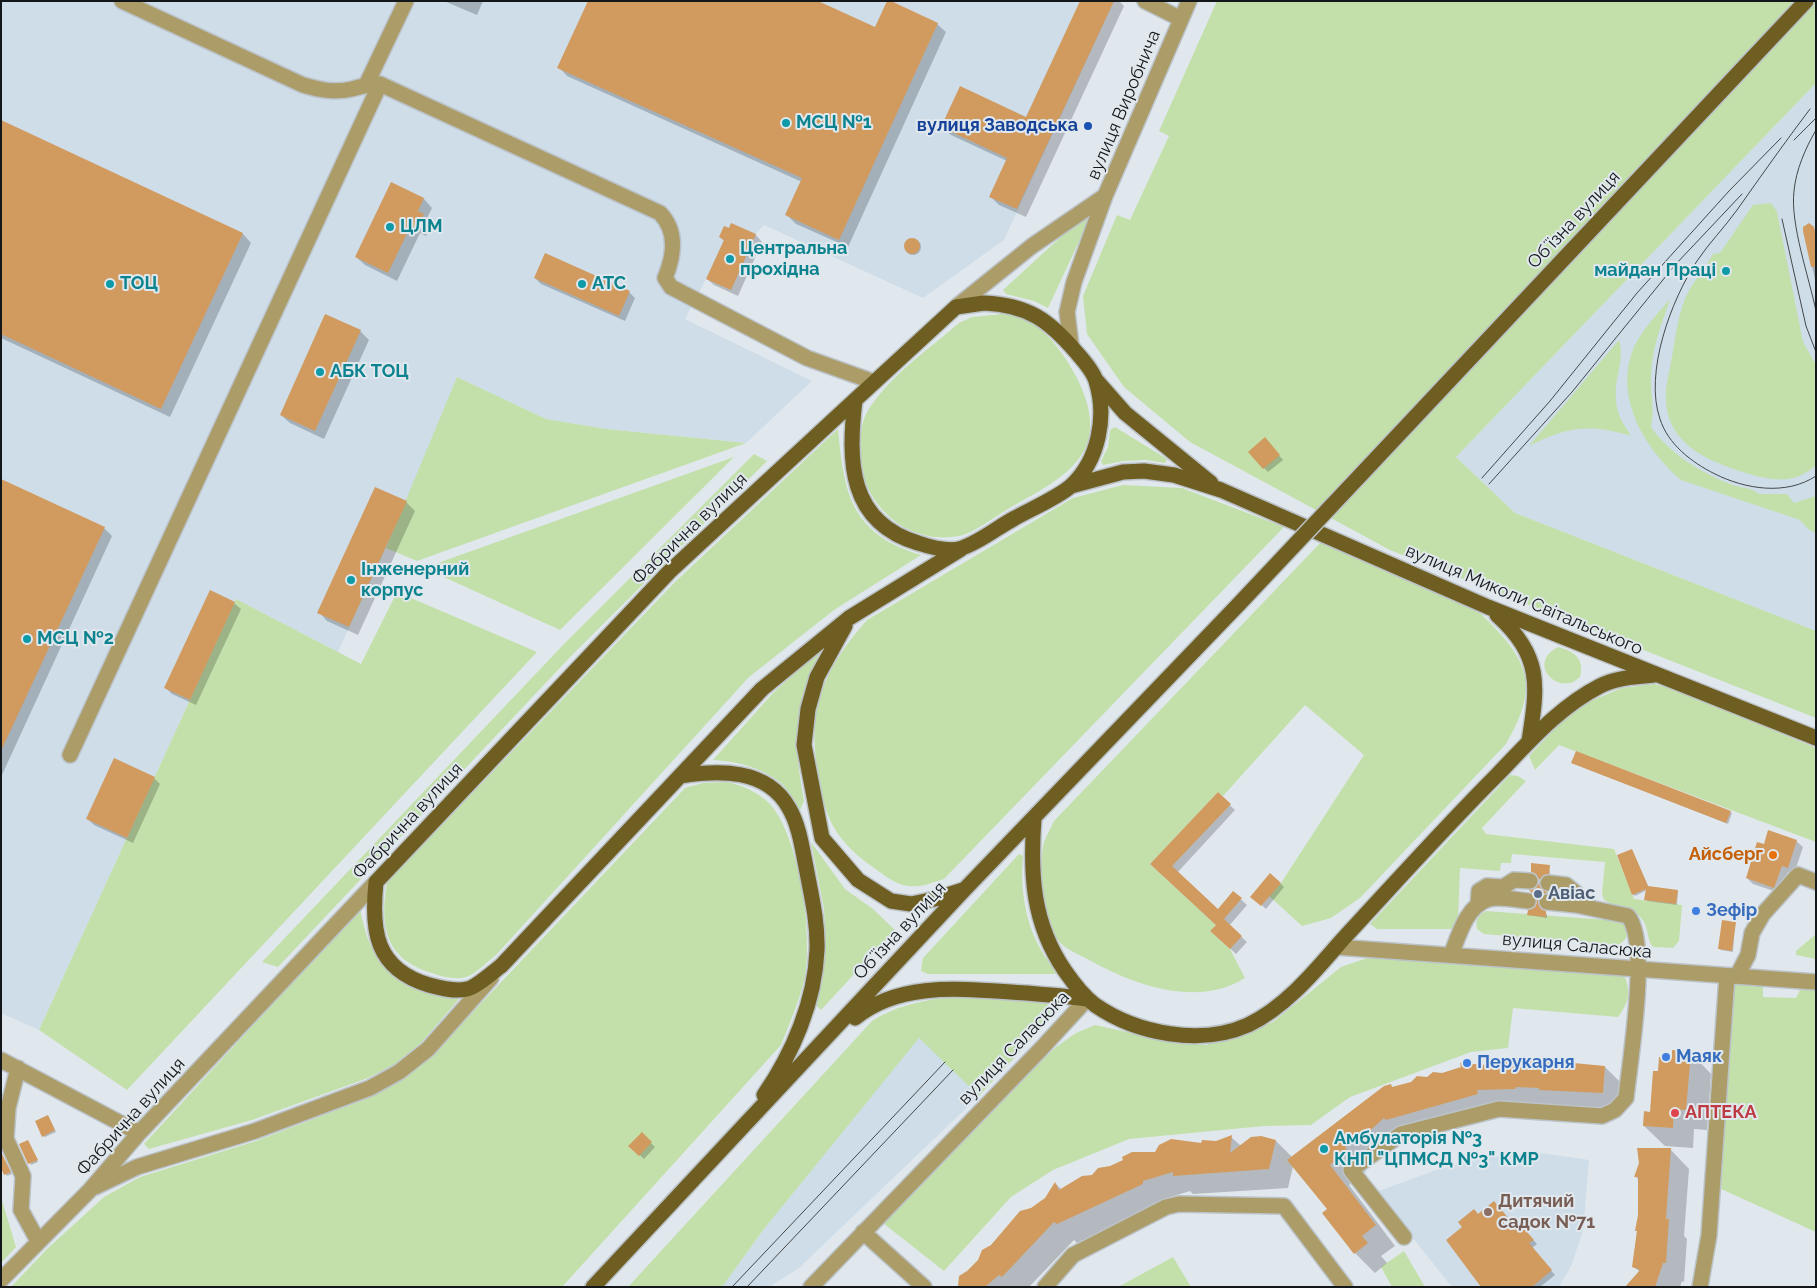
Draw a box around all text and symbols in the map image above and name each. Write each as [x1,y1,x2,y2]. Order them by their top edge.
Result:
street label: вулиця Виробнича [1083,27,1165,183]
place label: МСЦ №1 [796,112,872,134]
place label: вулиця Заводська [917,115,1078,137]
marker: МСЦ №1 [780,117,792,129]
marker: вулиця Заводська [1082,120,1094,132]
street label: Обʼїзна вулиця [1523,167,1625,273]
place label: ЦЛМ [400,216,442,238]
marker: ЦЛМ [384,221,396,233]
place label: Центральна прохідна [740,238,847,280]
marker: Центральна прохідна [724,253,736,265]
place label: майдан Праці [1594,260,1716,282]
marker: майдан Праці [1720,265,1732,277]
place label: ТОЦ [120,273,158,295]
place label: АТС [592,273,626,295]
marker: ТОЦ [104,278,116,290]
marker: АТС [576,278,588,290]
place label: АБК ТОЦ [330,361,409,383]
marker: АБК ТОЦ [314,366,326,378]
street label: Фабрична вулиця [628,469,752,589]
street label: вулиця Миколи Світальського [1402,540,1646,660]
place label: Інженерний корпус [361,559,469,602]
marker: Інженерний корпус [345,574,357,586]
place label: МСЦ №2 [37,628,114,650]
marker: МСЦ №2 [21,633,33,645]
street label: Фабрична вулиця [349,758,467,884]
place label: Айсберг [1689,844,1763,866]
marker: Айсберг [1767,849,1779,861]
street label: Обʼїзна вулиця [849,878,951,984]
place label: Авіас [1548,883,1595,905]
marker: Авіас [1532,888,1544,900]
place label: Зефір [1706,900,1757,922]
marker: Зефір [1690,905,1702,917]
street label: вулиця Саласюка [1501,929,1653,963]
street label: вулиця Саласюка [954,987,1074,1109]
place label: Маяк [1676,1046,1722,1068]
marker: Маяк [1660,1051,1672,1063]
place label: Перукарня [1477,1052,1575,1074]
street label: Фабрична вулиця [72,1054,190,1180]
marker: Перукарня [1461,1057,1473,1069]
place label: АПТЕКА [1685,1102,1757,1124]
marker: АПТЕКА [1669,1107,1681,1119]
place label: Амбулаторія №3 КНП "ЦПМСД №3" КМР [1334,1128,1539,1170]
marker: Амбулаторія №3 КНП "ЦПМСД №3" КМР [1318,1143,1330,1155]
place label: Дитячий садок №71 [1498,1191,1595,1234]
marker: Дитячий садок №71 [1482,1206,1494,1218]

